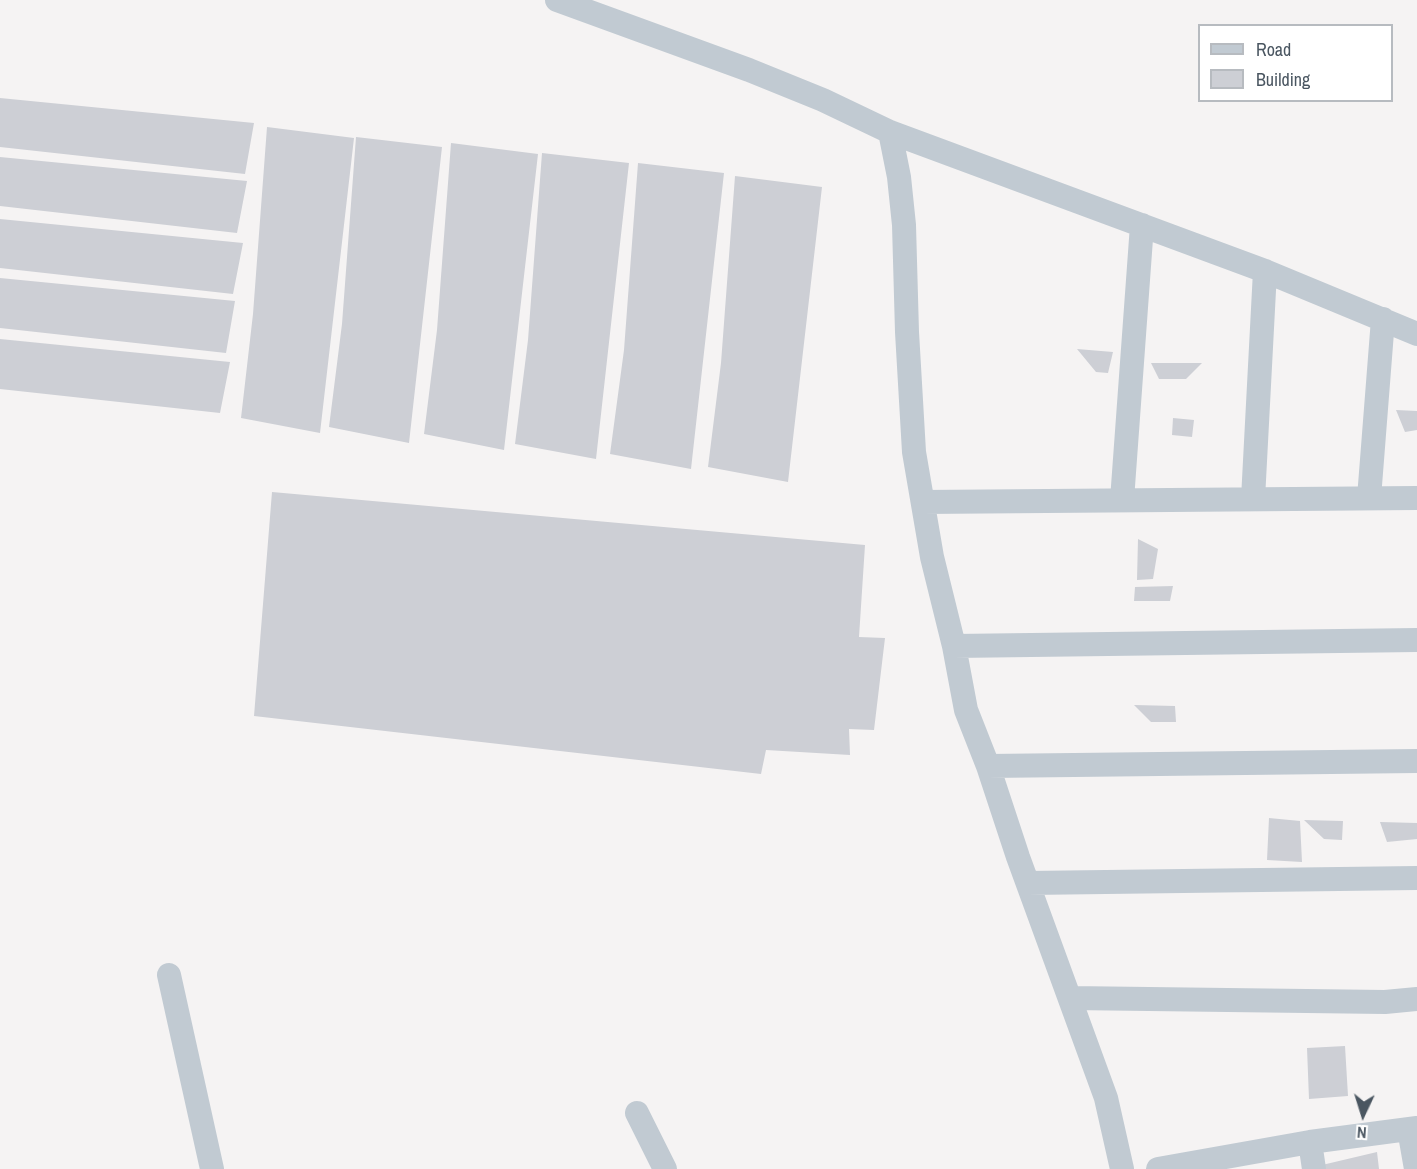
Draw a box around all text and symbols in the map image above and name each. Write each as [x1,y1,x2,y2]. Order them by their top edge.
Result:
legend [1198,24,1393,102]
text: Road [1256,37,1291,62]
text: Building [1256,67,1310,92]
north arrow [1333,1085,1393,1145]
text: N [1356,1122,1367,1144]

